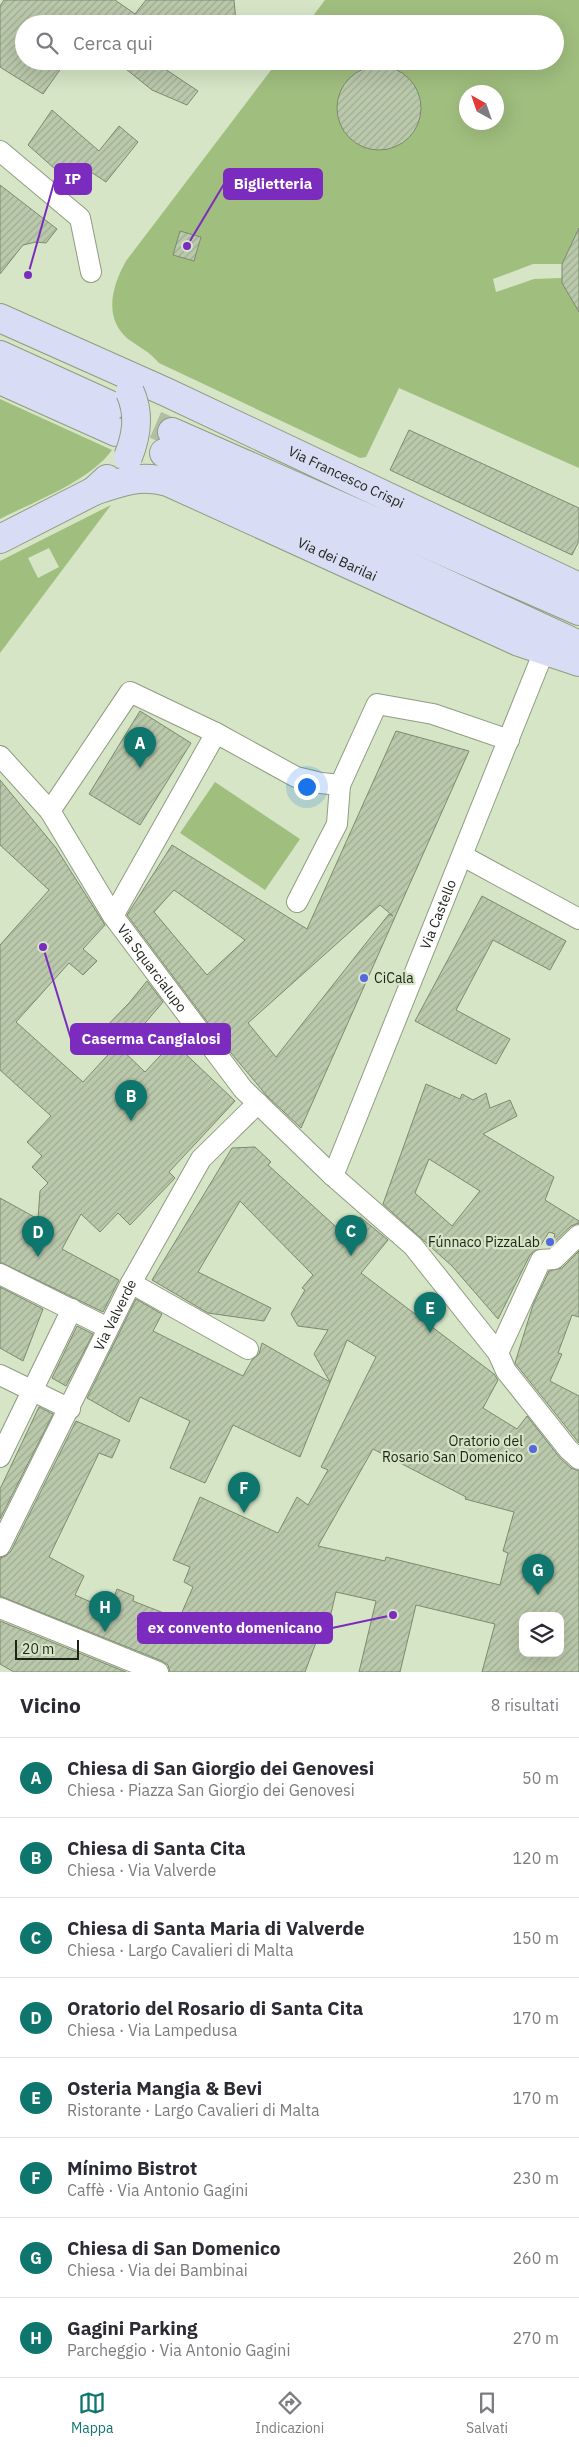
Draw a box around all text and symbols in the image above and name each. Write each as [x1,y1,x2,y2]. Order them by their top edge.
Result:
search box [15,15,564,70]
icon: search [33,29,61,57]
text: Cerca qui [73,31,153,55]
north arrow [459,85,504,130]
callout: IP [55,164,91,194]
text: IP [65,169,81,188]
callout: Biglietteria [224,169,322,199]
text: Biglietteria [234,174,313,193]
street label: Via Francesco Crispi [285,442,407,512]
street label: Via dei Barilai [295,533,380,585]
pin: A [124,727,156,768]
your location [294,774,320,800]
street label: Via Castello [416,877,460,952]
street label: Via Squarcialupo [113,921,191,1016]
place label: CiCala [374,969,414,987]
marker: CiCala [358,972,370,984]
callout: Caserma Cangialosi [71,1024,230,1054]
text: Caserma Cangialosi [81,1029,221,1048]
pin: B [115,1080,147,1121]
pin: C [335,1215,367,1256]
pin: D [22,1216,54,1257]
place label: Fúnnaco PizzaLab [428,1233,540,1251]
marker: Fúnnaco PizzaLab [544,1236,556,1248]
street label: Via Valverde [90,1276,140,1354]
pin: E [414,1292,446,1333]
place label: Oratorio del Rosario San Domenico [382,1432,523,1466]
marker: Oratorio del Rosario San Domenico [527,1443,539,1455]
pin: F [228,1472,260,1513]
pin: G [522,1554,554,1595]
pin: H [89,1591,121,1632]
map controls [519,1612,564,1657]
button: layers [519,1612,564,1657]
callout: ex convento domenicano [138,1613,332,1643]
text: ex convento domenicano [148,1618,322,1637]
scale bar [15,1637,79,1660]
text: 20 m [22,1640,54,1658]
text: Vicino [20,1691,81,1719]
text: 8 risultati [491,1695,559,1715]
text: Chiesa di San Giorgio dei Genovesi [67,1756,374,1780]
text: A [31,1768,41,1788]
text: 50 m [522,1768,559,1788]
text: Chiesa · Piazza San Giorgio dei Genovesi [67,1780,355,1800]
text: Chiesa di Santa Cita [67,1836,246,1860]
text: B [31,1848,41,1868]
text: 120 m [512,1848,559,1868]
text: Chiesa · Via Valverde [67,1860,216,1880]
text: Chiesa di Santa Maria di Valverde [67,1916,365,1940]
text: C [31,1928,41,1948]
text: 150 m [512,1928,559,1948]
text: Chiesa · Largo Cavalieri di Malta [67,1940,293,1960]
text: Oratorio del Rosario di Santa Cita [67,1996,363,2020]
text: D [30,2008,42,2028]
text: 170 m [512,2008,559,2028]
text: Chiesa · Via Lampedusa [67,2020,237,2040]
text: Osteria Mangia & Bevi [67,2076,262,2100]
text: E [31,2088,41,2108]
text: 170 m [512,2088,559,2108]
text: Ristorante · Largo Cavalieri di Malta [67,2100,320,2120]
text: Mínimo Bistrot [67,2156,197,2180]
text: F [31,2168,41,2188]
text: 230 m [512,2168,559,2188]
text: Caffè · Via Antonio Gagini [67,2180,248,2200]
text: Chiesa di San Domenico [67,2236,280,2260]
text: G [30,2248,42,2268]
text: 260 m [512,2248,559,2268]
text: Chiesa · Via dei Bambinai [67,2260,248,2280]
text: Gagini Parking [67,2316,198,2340]
text: H [30,2328,42,2348]
text: 270 m [512,2328,559,2348]
text: Parcheggio · Via Antonio Gagini [67,2340,290,2360]
tab: Mappa [71,2389,113,2437]
tab: Indicazioni [255,2389,324,2437]
tab: Salvati [466,2389,508,2437]

